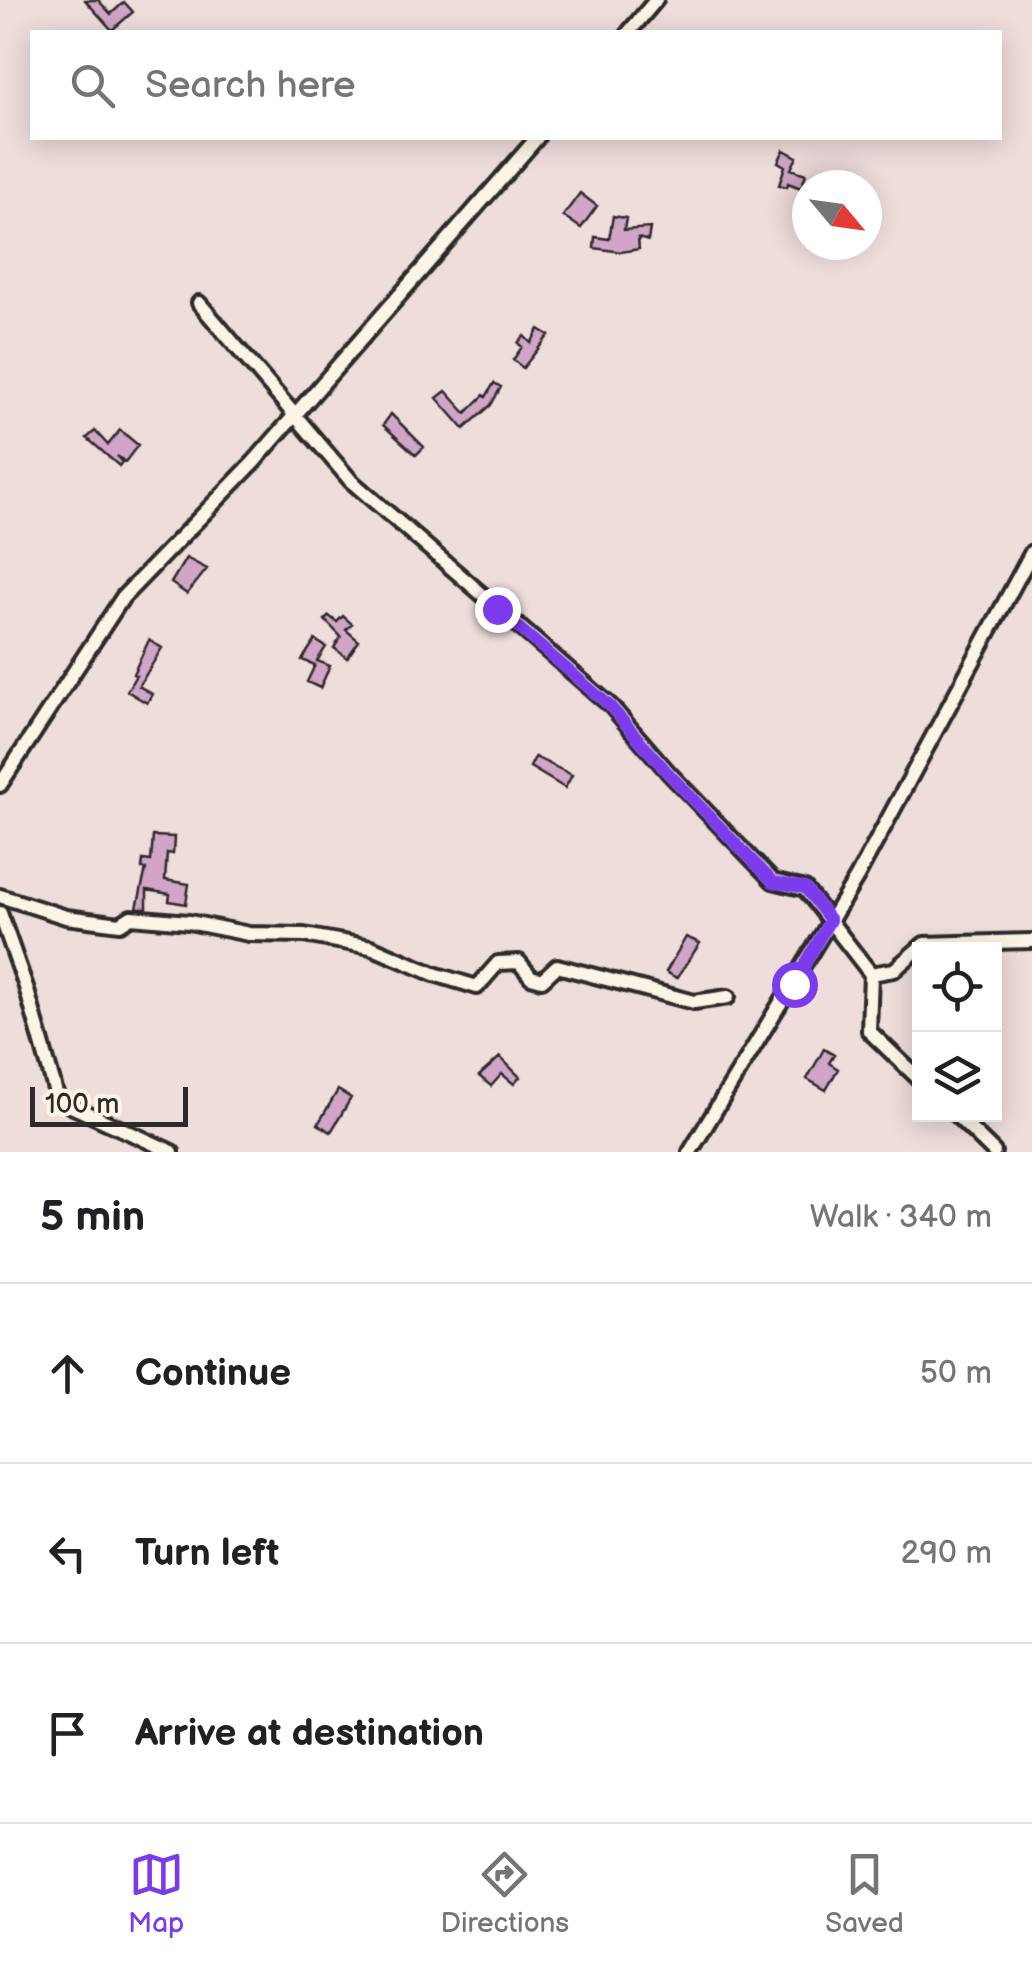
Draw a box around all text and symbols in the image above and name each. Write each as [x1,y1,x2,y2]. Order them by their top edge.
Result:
search box [30,30,1002,140]
icon: search [65,58,120,113]
text: Search here [145,63,356,108]
north arrow [792,170,882,260]
route end [475,587,521,633]
map controls [912,942,1002,1122]
button: locate [912,942,1002,1032]
route start [772,962,818,1008]
button: layers [912,1032,1002,1122]
scale bar [30,1082,188,1126]
text: 100 m [45,1088,119,1121]
text: 5 min [40,1192,145,1243]
text: Walk · 340 m [810,1198,992,1237]
icon: ahead [40,1346,95,1401]
text: Continue [135,1351,291,1396]
text: 50 m [920,1354,992,1393]
icon: left [40,1526,95,1581]
text: Turn left [135,1531,279,1576]
text: 290 m [901,1534,992,1573]
icon: arrive [40,1706,95,1761]
text: Arrive at destination [135,1711,484,1756]
tab: Map [128,1847,184,1940]
tab: Directions [440,1847,569,1940]
tab: Saved [825,1847,904,1940]

